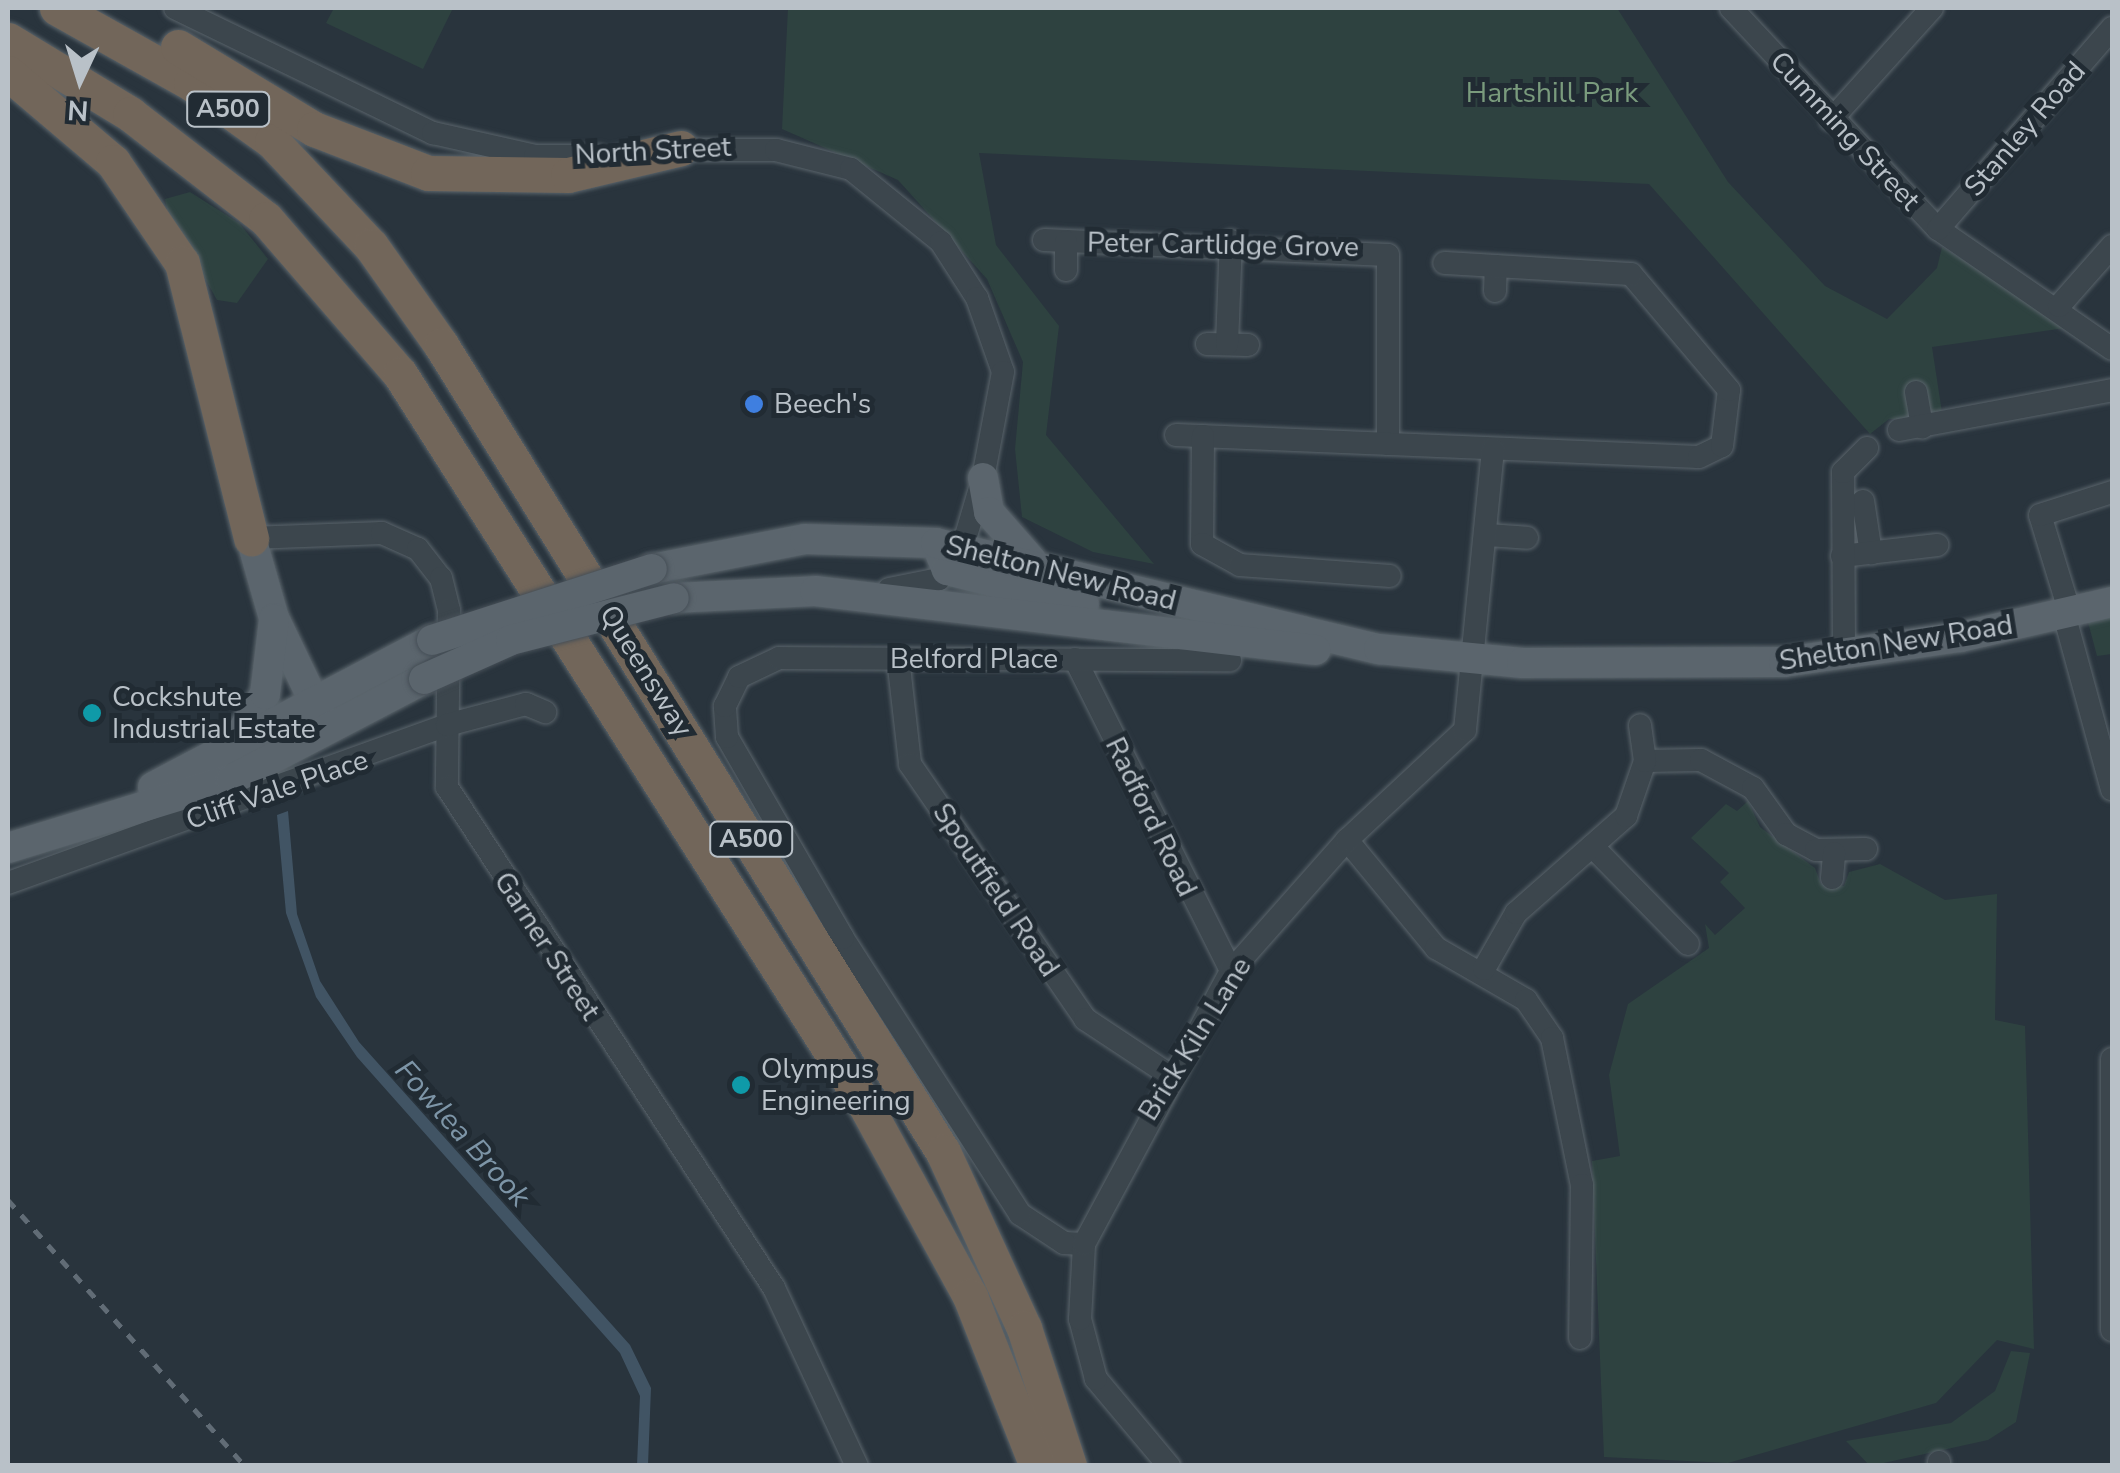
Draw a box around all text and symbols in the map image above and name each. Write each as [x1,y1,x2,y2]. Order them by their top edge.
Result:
north arrow [30,30,130,130]
street label: Cumming Street [1763,45,1927,217]
street label: Stanley Road [1957,55,2093,203]
park label: Hartshill Park [1466,76,1638,110]
road number: A500 [186,89,270,129]
text: N [66,90,90,130]
street label: North Street [574,130,732,172]
street label: Peter Cartlidge Grove [1087,226,1359,264]
place label: Beech's [774,387,871,421]
marker: Beech's [743,393,765,415]
street label: Shelton New Road [943,528,1179,618]
street label: Queensway [592,599,700,743]
street label: Shelton New Road [1777,608,2015,678]
street label: Belford Place [890,642,1058,676]
place label: Cockshute Industrial Estate [112,680,316,746]
marker: Cockshute Industrial Estate [81,702,103,724]
street label: Radford Road [1098,732,1204,902]
street label: Cliff Vale Place [182,743,372,837]
street label: Spoutfield Road [926,797,1066,983]
road number: A500 [708,819,794,859]
street label: Garner Street [487,866,607,1026]
street label: Brick Kiln Lane [1132,951,1258,1127]
place label: Olympus Engineering [761,1052,911,1118]
water label: Fowlea Brook [387,1053,537,1215]
marker: Olympus Engineering [730,1074,752,1096]

